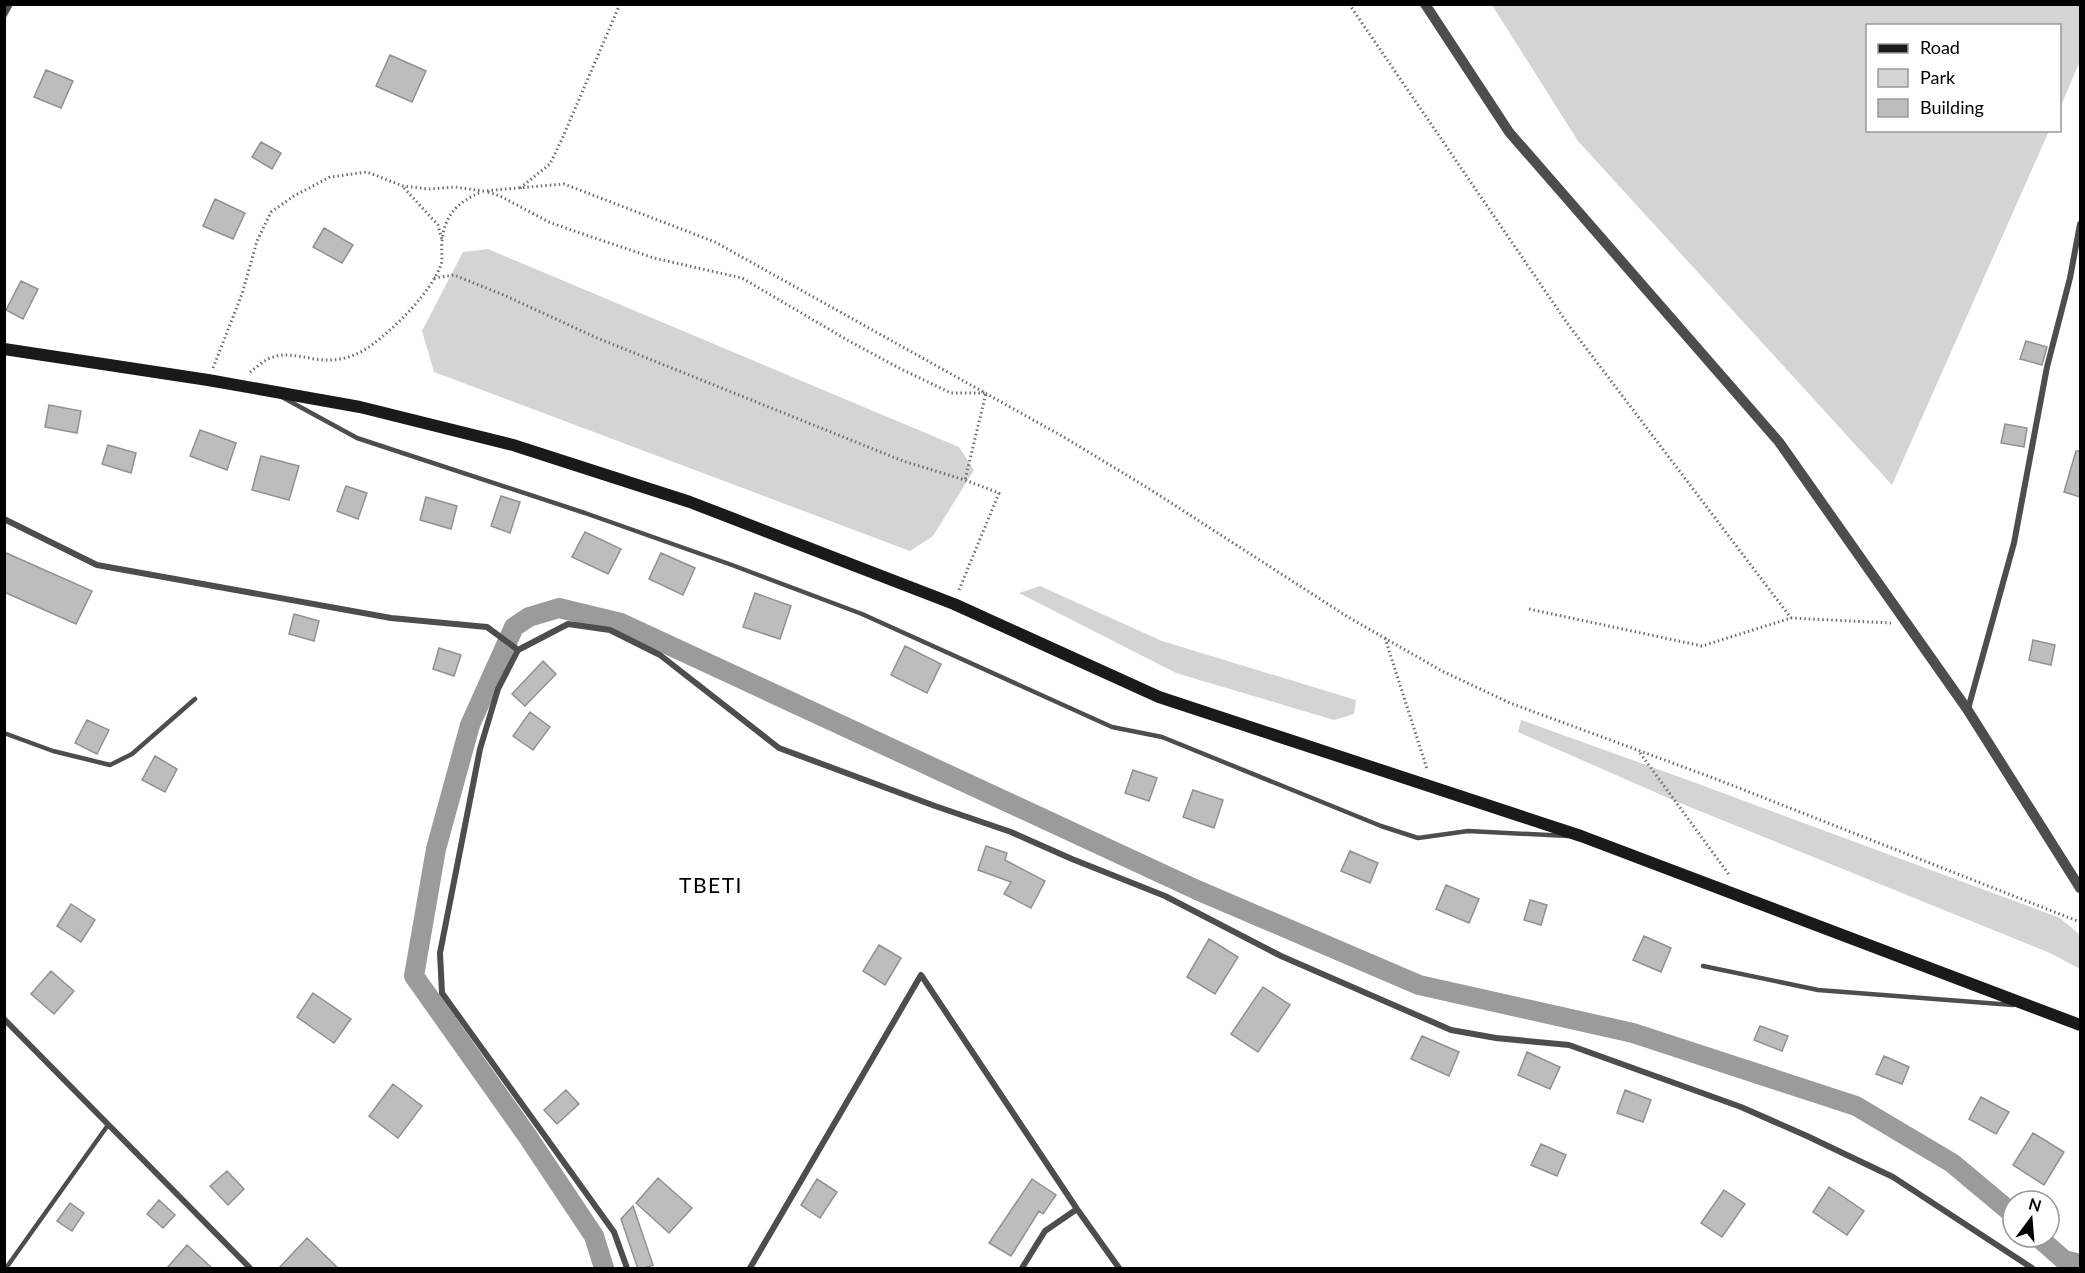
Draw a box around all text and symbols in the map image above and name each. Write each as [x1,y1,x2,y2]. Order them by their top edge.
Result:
legend [1866,24,2061,132]
text: Road [1920,36,1960,58]
text: Park [1920,66,1956,88]
text: Building [1920,96,1984,118]
district label: TBETI [679,872,743,897]
north arrow [2001,1189,2061,1249]
text: N [2027,1193,2044,1215]

